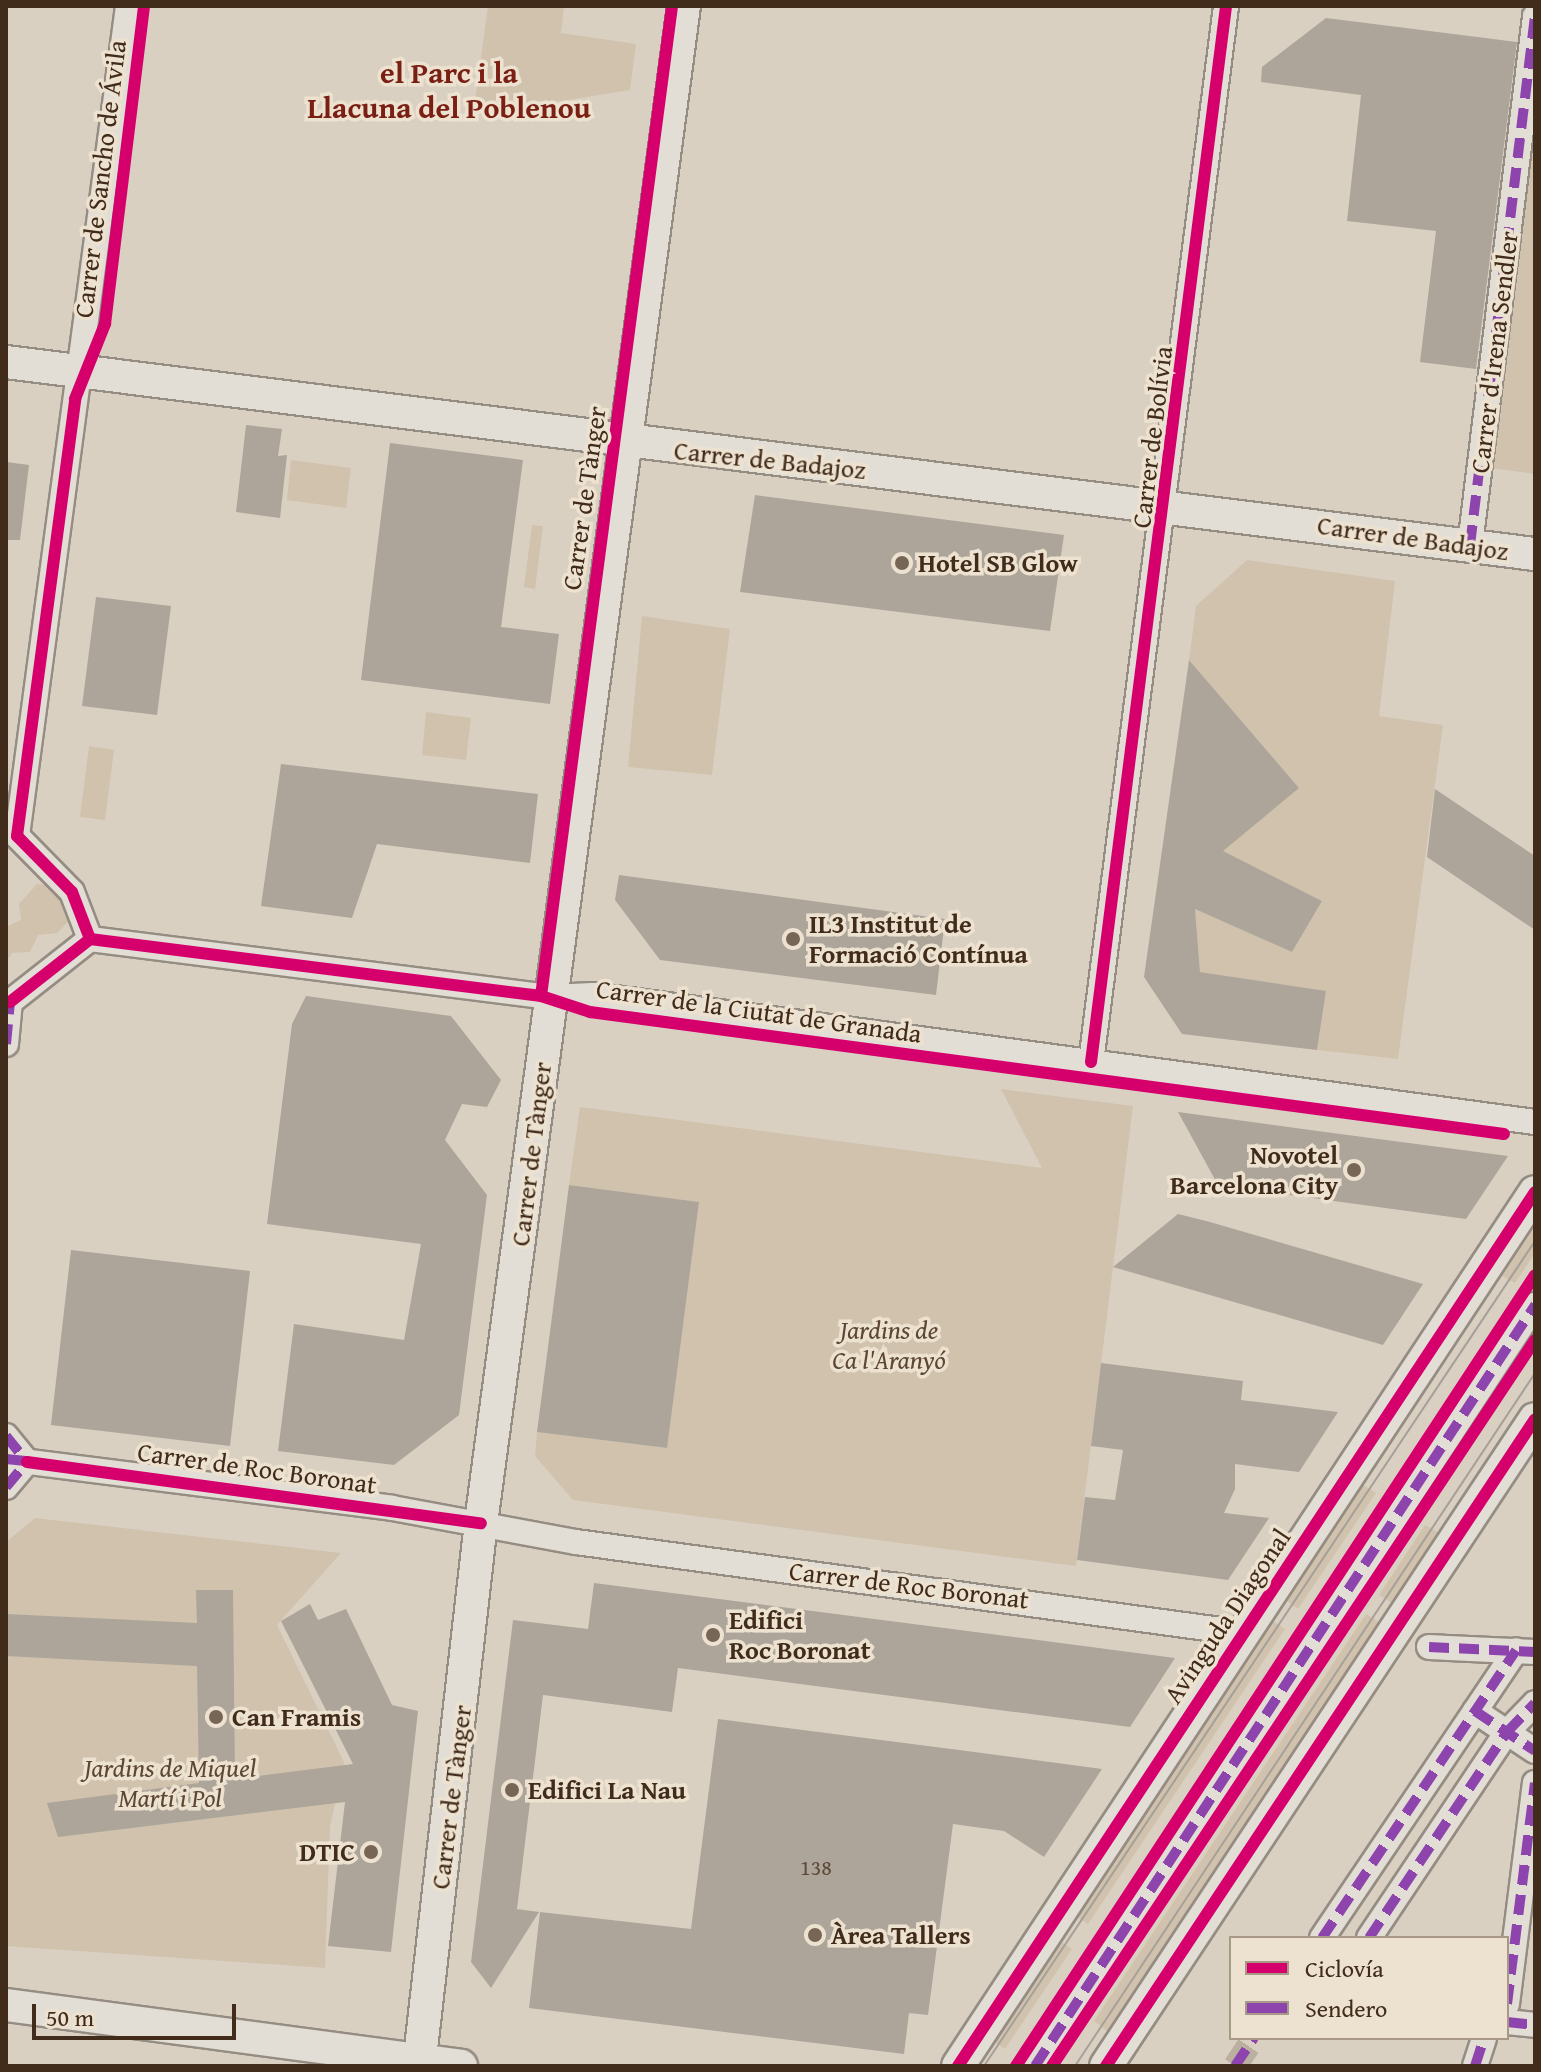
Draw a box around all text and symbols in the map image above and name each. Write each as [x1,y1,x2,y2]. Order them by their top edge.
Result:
street label: Carrer de Sancho de Ávila [67,38,133,320]
district label: el Parc i la Llacuna del Poblenou [307,54,591,124]
street label: Carrer d'Irena Sendler [1464,229,1524,475]
street label: Carrer de Bolívia [1125,344,1179,530]
street label: Carrer de Tànger [556,404,612,592]
street label: Carrer de Badajoz [673,434,867,486]
street label: Carrer de Badajoz [1315,509,1511,567]
place label: Hotel SB Glow [918,547,1078,579]
marker: Hotel SB Glow [893,554,911,572]
place label: IL3 Institut de Formació Contínua [809,908,1028,970]
marker: IL3 Institut de Formació Contínua [784,930,802,948]
street label: Carrer de la Ciutat de Granada [594,973,924,1049]
street label: Carrer de Tànger [504,1060,558,1248]
place label: Novotel Barcelona City [1170,1139,1338,1200]
marker: Novotel Barcelona City [1345,1161,1363,1179]
park label: Jardins de Ca l'Aranyó [832,1314,946,1376]
street label: Carrer de Roc Boronat [135,1436,379,1500]
street label: Avinguda Diagonal [1157,1523,1297,1709]
street label: Carrer de Roc Boronat [787,1555,1031,1615]
place label: Edifici Roc Boronat [729,1604,871,1666]
marker: Edifici Roc Boronat [704,1626,722,1644]
place label: Can Framis [232,1701,361,1733]
street label: Carrer de Tànger [424,1703,478,1891]
marker: Can Framis [207,1708,225,1726]
park label: Jardins de Miquel Martí i Pol [84,1752,256,1814]
place label: Edifici La Nau [528,1774,686,1806]
marker: Edifici La Nau [503,1781,521,1799]
place label: DTIC [299,1836,355,1868]
marker: DTIC [362,1843,380,1861]
house number: 138 [800,1855,832,1881]
place label: Àrea Tallers [831,1919,971,1951]
marker: Àrea Tallers [806,1926,824,1944]
legend [1229,1936,1509,2040]
text: Ciclovía [1305,1951,1384,1986]
scale bar [36,1988,240,2038]
text: Sendero [1305,1991,1387,2026]
text: 50 m [46,2000,94,2035]

